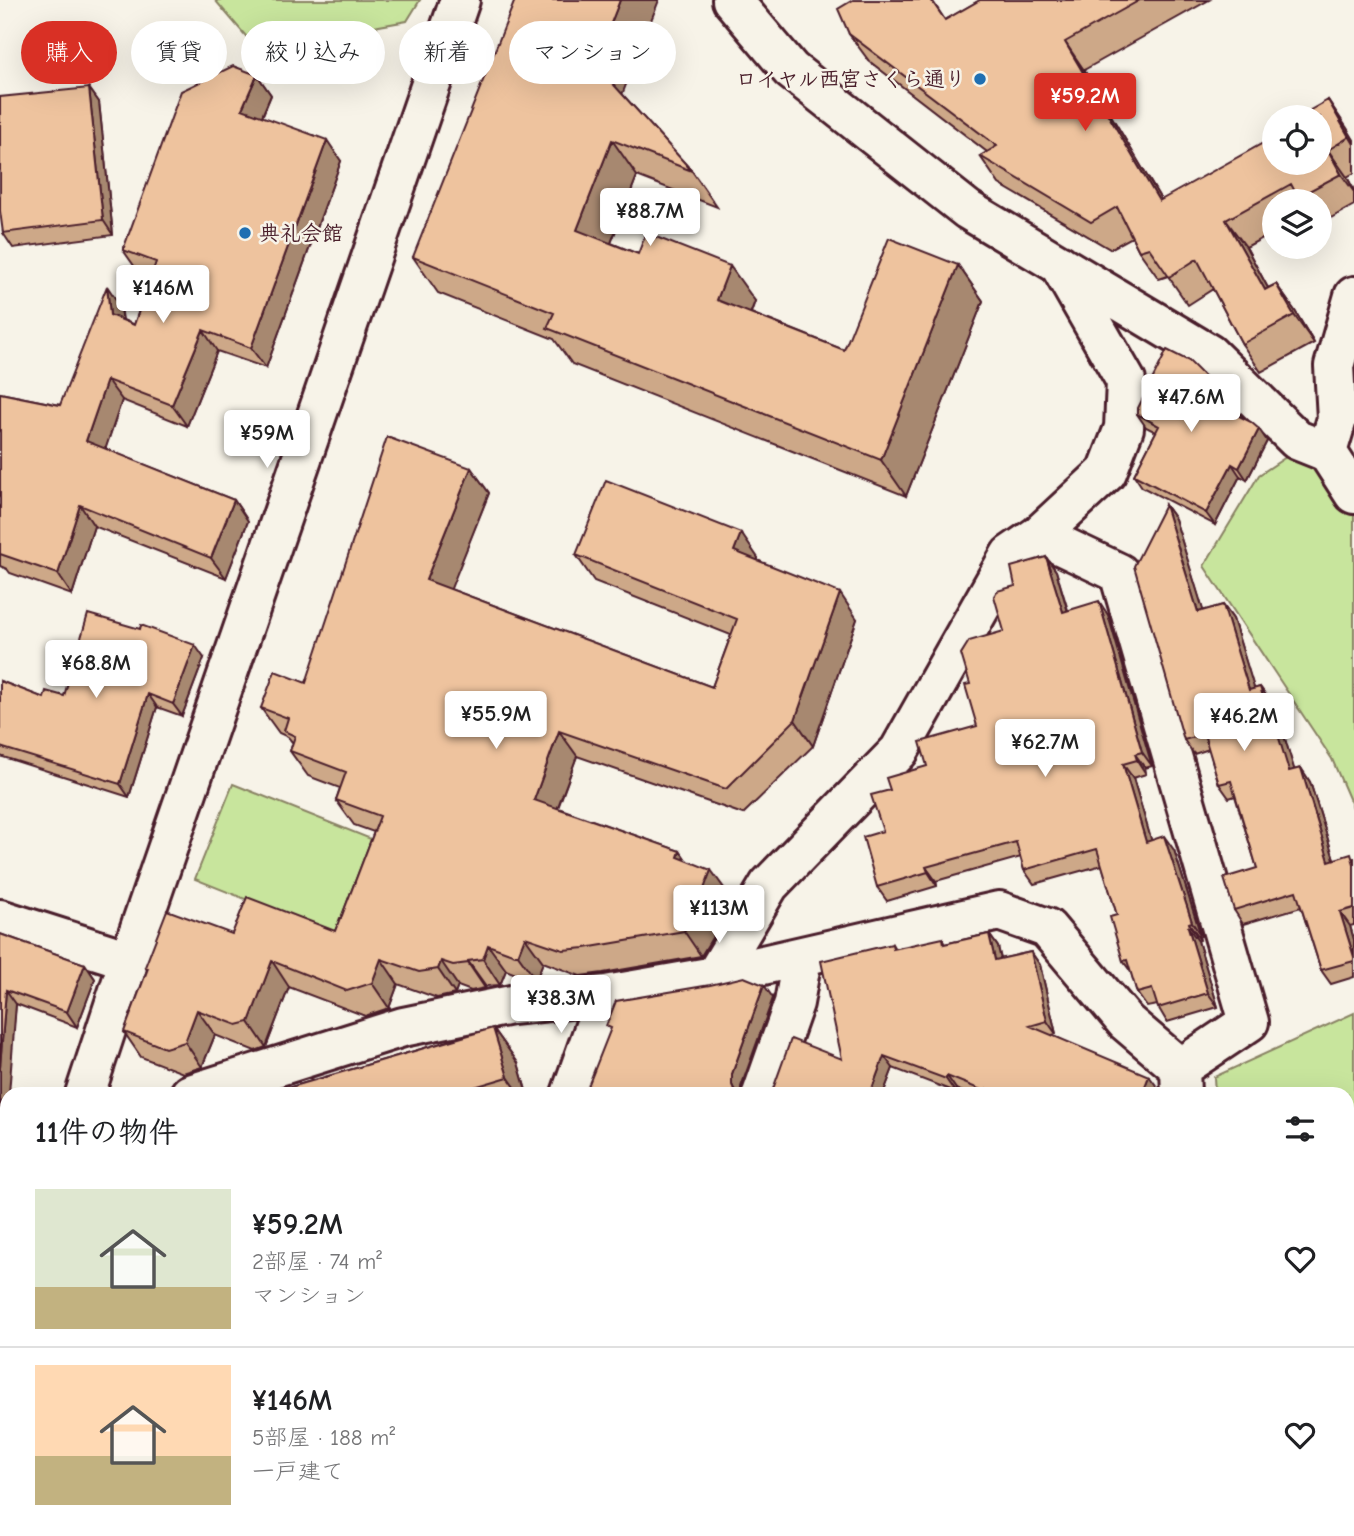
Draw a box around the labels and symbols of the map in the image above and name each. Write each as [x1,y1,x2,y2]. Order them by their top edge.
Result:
place label: ロイヤル西宮さくら通り [735,67,966,91]
marker: ロイヤル西宮さくら通り [972,71,988,87]
pin: ¥59.2M [1028,74,1142,133]
pin: ¥88.7M [593,188,707,248]
place label: 典礼会館 [259,221,343,245]
marker: 典礼会館 [237,225,253,241]
pin: ¥146M [114,266,212,325]
pin: ¥47.6M [1134,374,1248,434]
pin: ¥59M [226,410,308,470]
pin: ¥68.8M [39,640,153,700]
pin: ¥55.9M [439,692,553,751]
pin: ¥46.2M [1187,694,1301,753]
pin: ¥62.7M [988,720,1102,779]
pin: ¥113M [670,886,768,945]
pin: ¥38.3M [504,976,618,1035]

